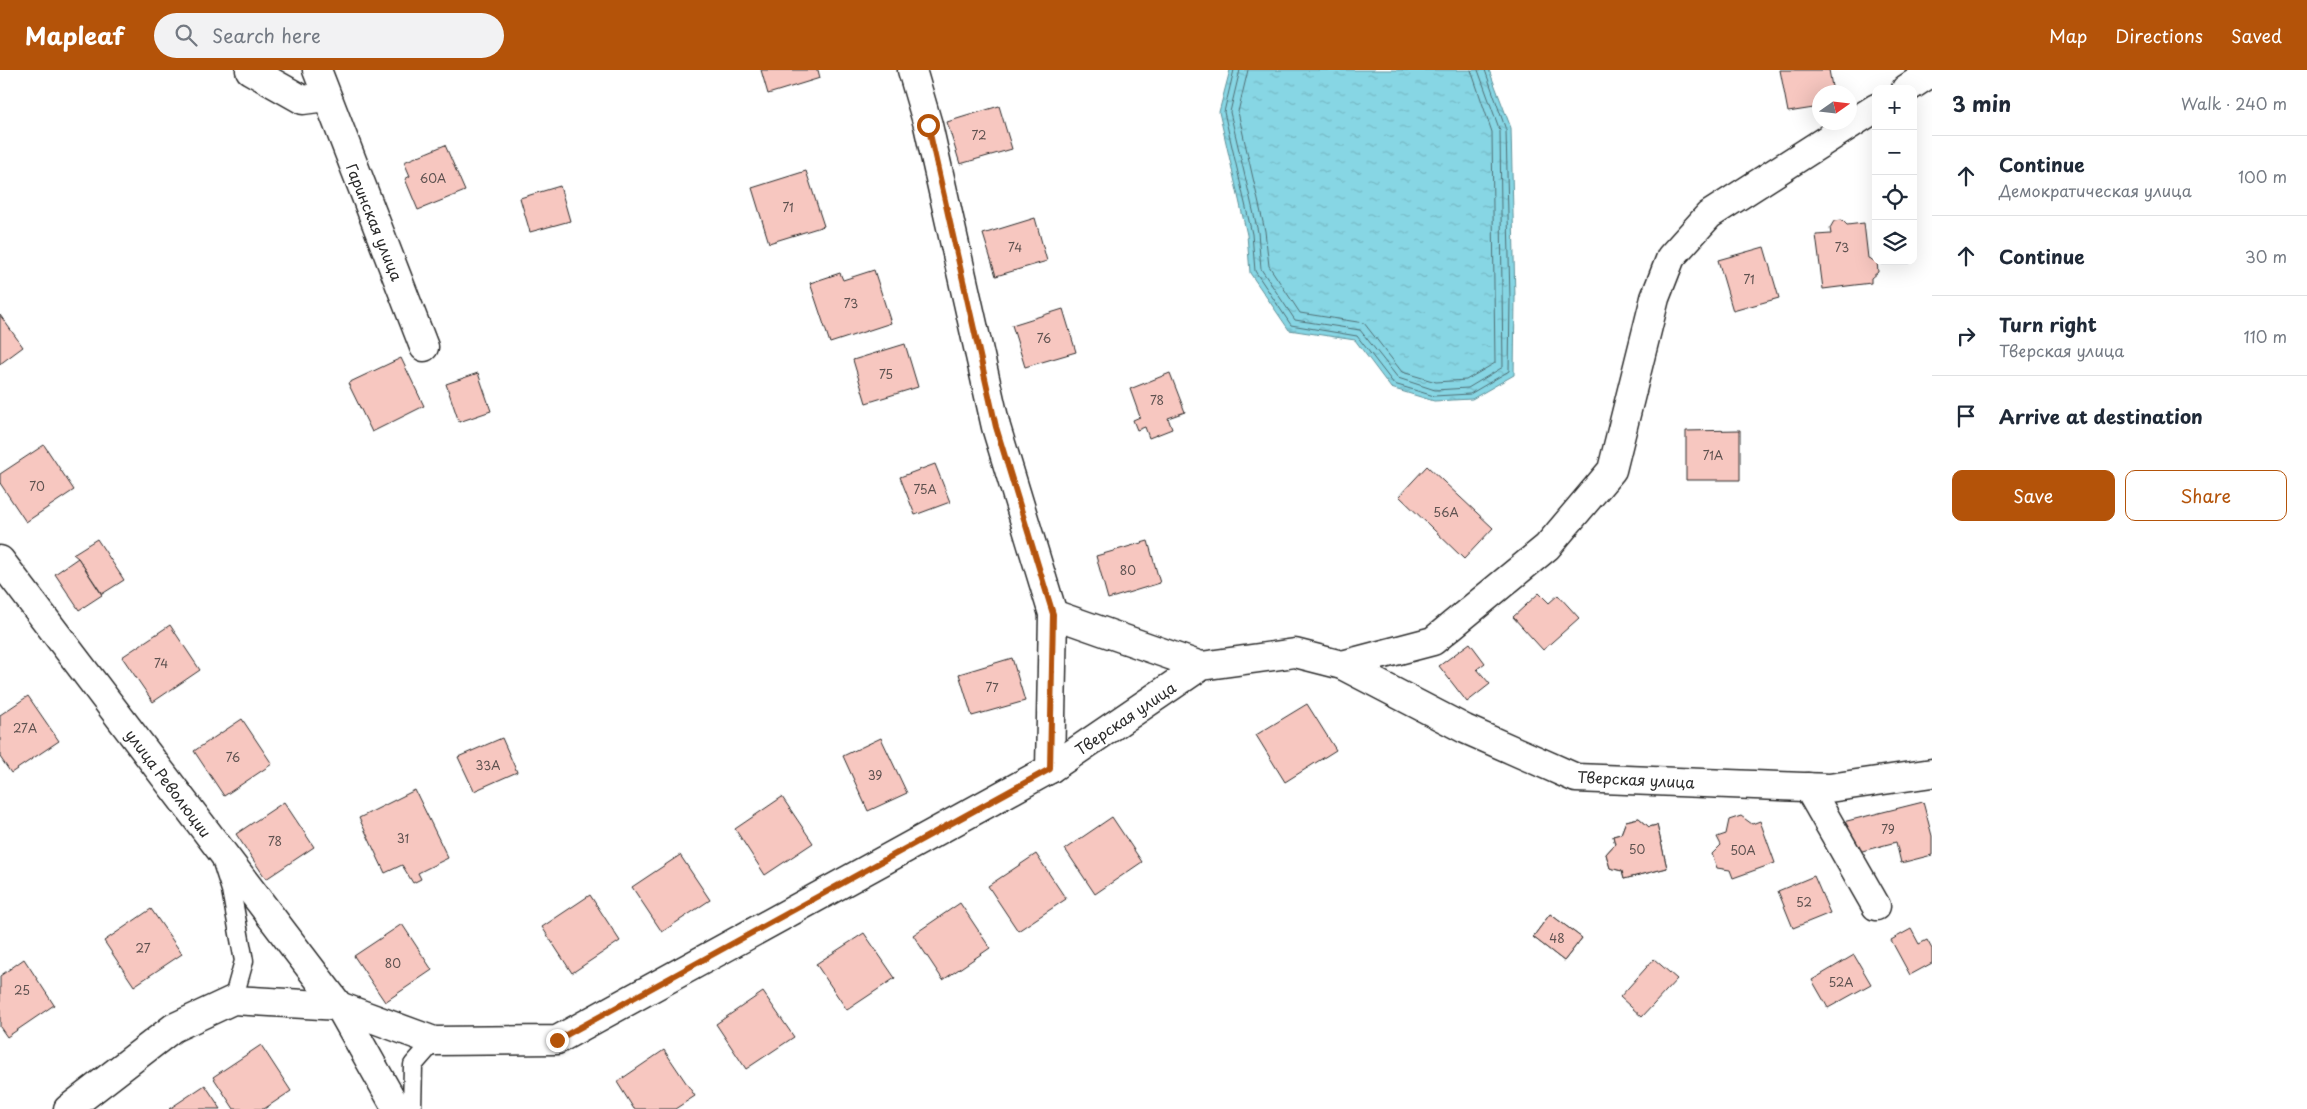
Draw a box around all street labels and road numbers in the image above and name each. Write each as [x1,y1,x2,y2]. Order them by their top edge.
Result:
street label: Гаринская улица [341,160,409,285]
street label: Тверская улица [1070,675,1181,760]
street label: улица Революции [120,724,218,842]
street label: Тверская улица [1577,764,1696,794]

